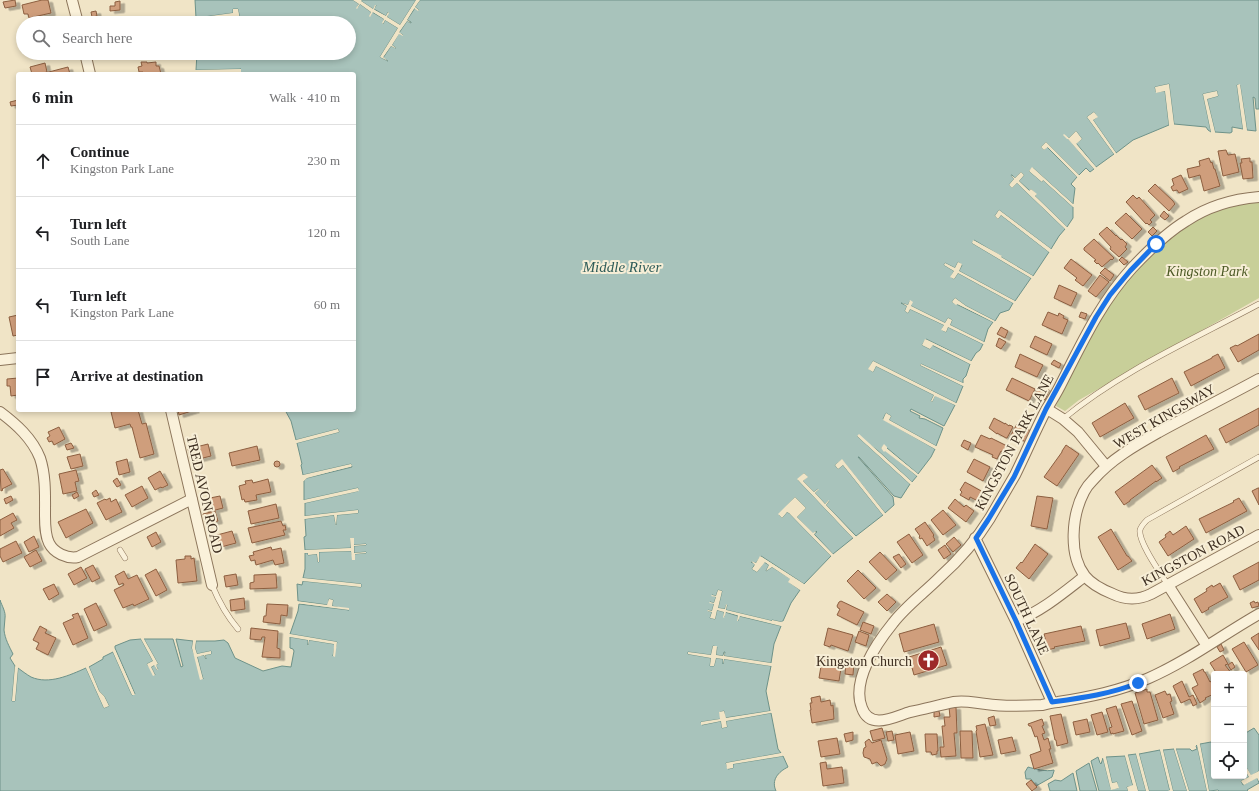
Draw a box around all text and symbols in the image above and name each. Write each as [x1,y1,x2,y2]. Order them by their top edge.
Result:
search box [16,16,356,60]
icon: search [30,27,52,49]
text: Search here [62,30,132,46]
text: 6 min [32,88,73,107]
text: Walk · 410 m [269,90,340,105]
text: Continue [70,144,129,160]
icon: ahead [32,150,54,172]
text: 230 m [307,153,340,168]
text: Kingston Park Lane [70,161,174,176]
text: Turn left [70,216,127,232]
icon: left [32,222,54,244]
text: 120 m [307,225,340,240]
text: South Lane [70,233,130,248]
route start [1147,235,1165,253]
water label: Middle River [582,259,662,275]
park label: Kingston Park [1165,264,1248,279]
text: Turn left [70,288,127,304]
icon: left [32,294,54,316]
text: 60 m [314,297,340,312]
text: Kingston Park Lane [70,305,174,320]
icon: arrive [32,366,54,388]
text: Arrive at destination [70,368,203,384]
street label: KINGSTON PARK LANE [972,372,1057,513]
street label: WEST KINGSWAY [1111,381,1218,452]
street label: TRED AVON ROAD [184,433,225,555]
street label: KINGSTON ROAD [1139,522,1247,589]
street label: SOUTH LANE [1001,571,1052,657]
church icon: Kingston Church [915,648,941,674]
place label: Kingston Church [816,654,912,669]
map controls [1211,671,1247,779]
button: + [1211,671,1247,707]
route end [1129,674,1147,692]
button: − [1211,707,1247,743]
button: locate [1211,743,1247,779]

